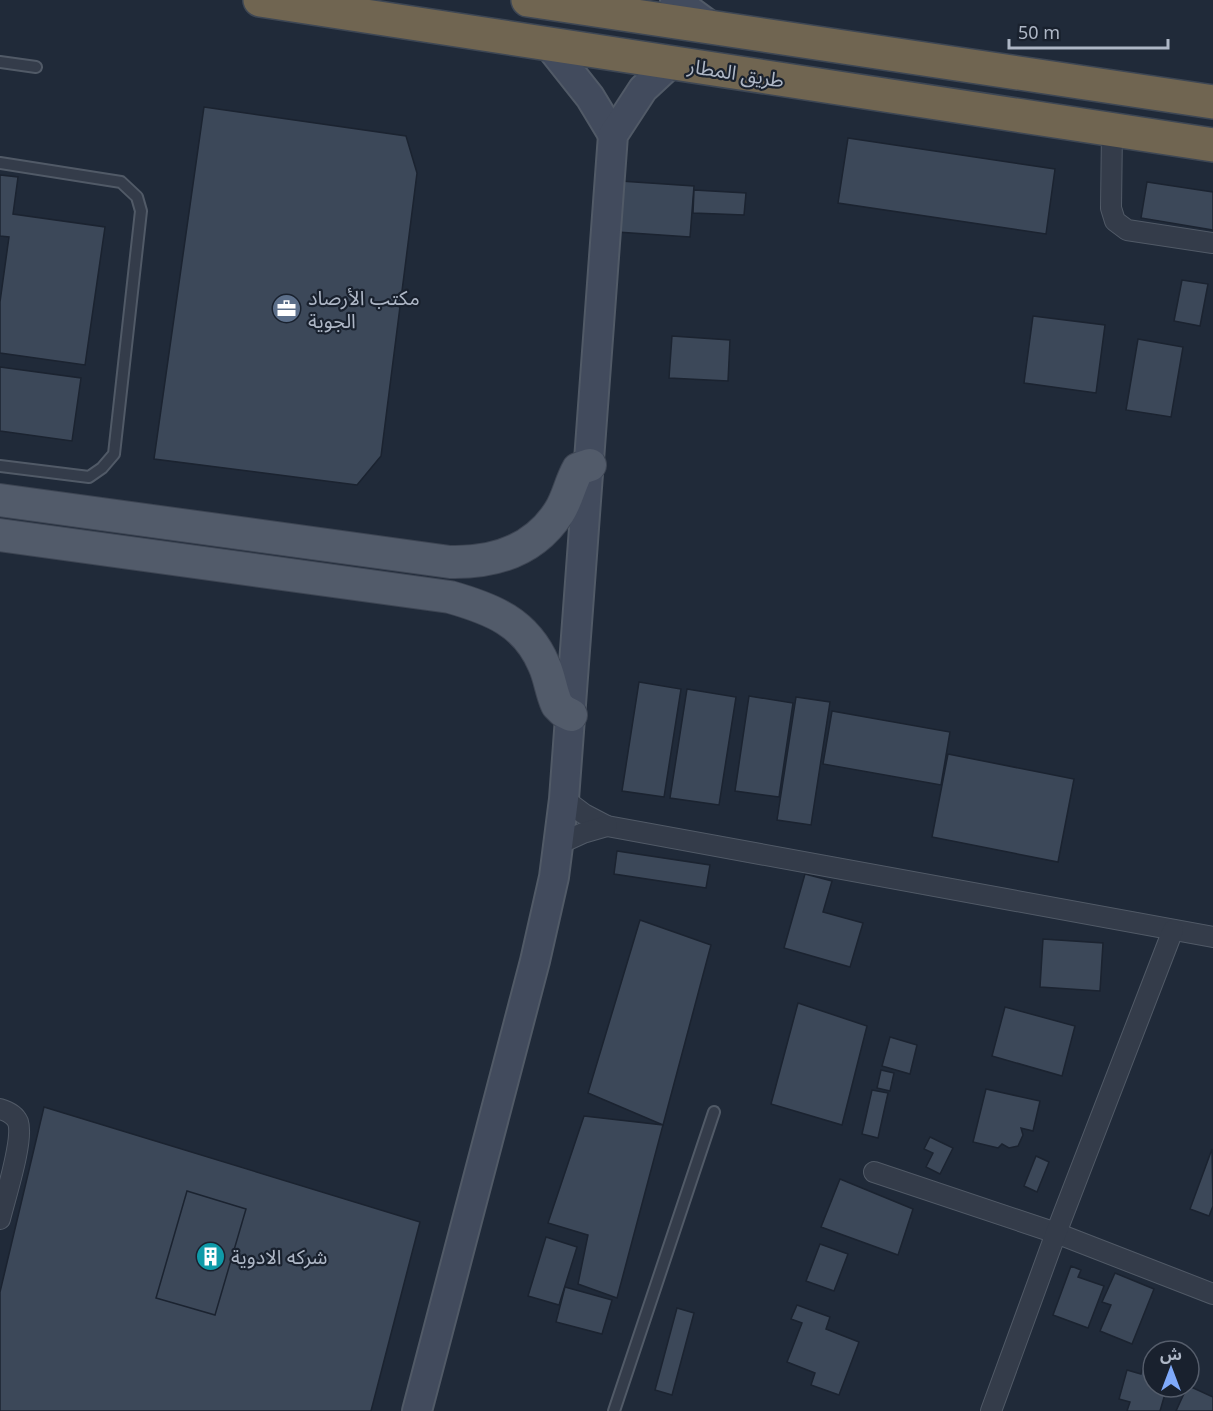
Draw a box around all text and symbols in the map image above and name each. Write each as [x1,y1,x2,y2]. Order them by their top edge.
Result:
scale bar [1009,12,1168,50]
text: 50 m [1018,20,1060,44]
street label: طريق المطار [685,51,786,93]
place label: مكتب الأرصاد الجوية [308,284,420,334]
office icon: مكتب الأرصاد الجوية [271,293,303,325]
building icon: شركه الادوية [194,1241,226,1273]
place label: شركه الادوية [231,1243,328,1270]
north arrow [1141,1339,1201,1399]
text: ش [1160,1343,1182,1365]

